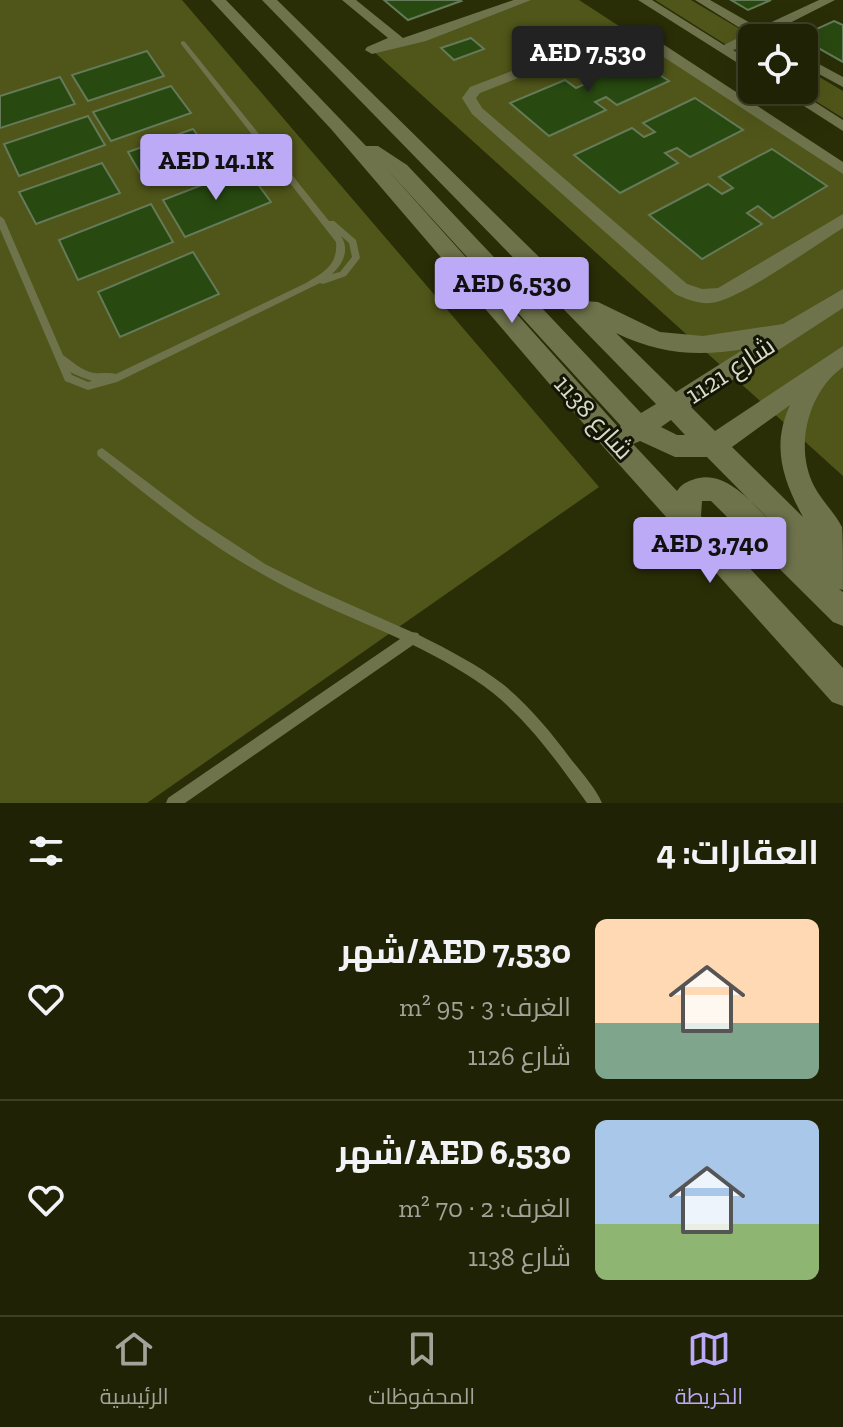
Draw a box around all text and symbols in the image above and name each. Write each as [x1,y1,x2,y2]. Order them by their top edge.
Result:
map controls [738,24,818,104]
button: locate [738,24,818,104]
pin: AED 7,530 [496,26,680,94]
text: AED 7,530 [530,36,646,68]
pin: AED 14.1K [124,134,308,202]
text: AED 14.1K [158,144,274,176]
pin: AED 6,530 [420,257,604,325]
text: AED 6,530 [453,267,571,299]
street label: شارع 1121 [679,329,781,411]
street label: شارع 1138 [547,368,640,467]
pin: AED 3,740 [618,517,802,585]
text: AED 3,740 [651,527,769,559]
icon: filters [24,829,68,873]
text: العقارات: 4 [657,832,819,873]
text: AED 7,530/شهر [340,931,571,972]
icon: home [659,951,755,1047]
icon: heart [24,977,68,1021]
text: الغرف: 3 · 95 m² [399,991,571,1023]
text: شارع 1126 [468,1040,571,1072]
text: AED 6,530/شهر [337,1132,571,1173]
icon: home [659,1152,755,1248]
icon: heart [24,1178,68,1222]
text: الغرف: 2 · 70 m² [398,1192,571,1224]
text: شارع 1138 [468,1241,571,1273]
tab: الرئيسية [100,1327,169,1417]
tab: المحفوظات [368,1327,475,1417]
tab: الخريطة [675,1327,743,1417]

